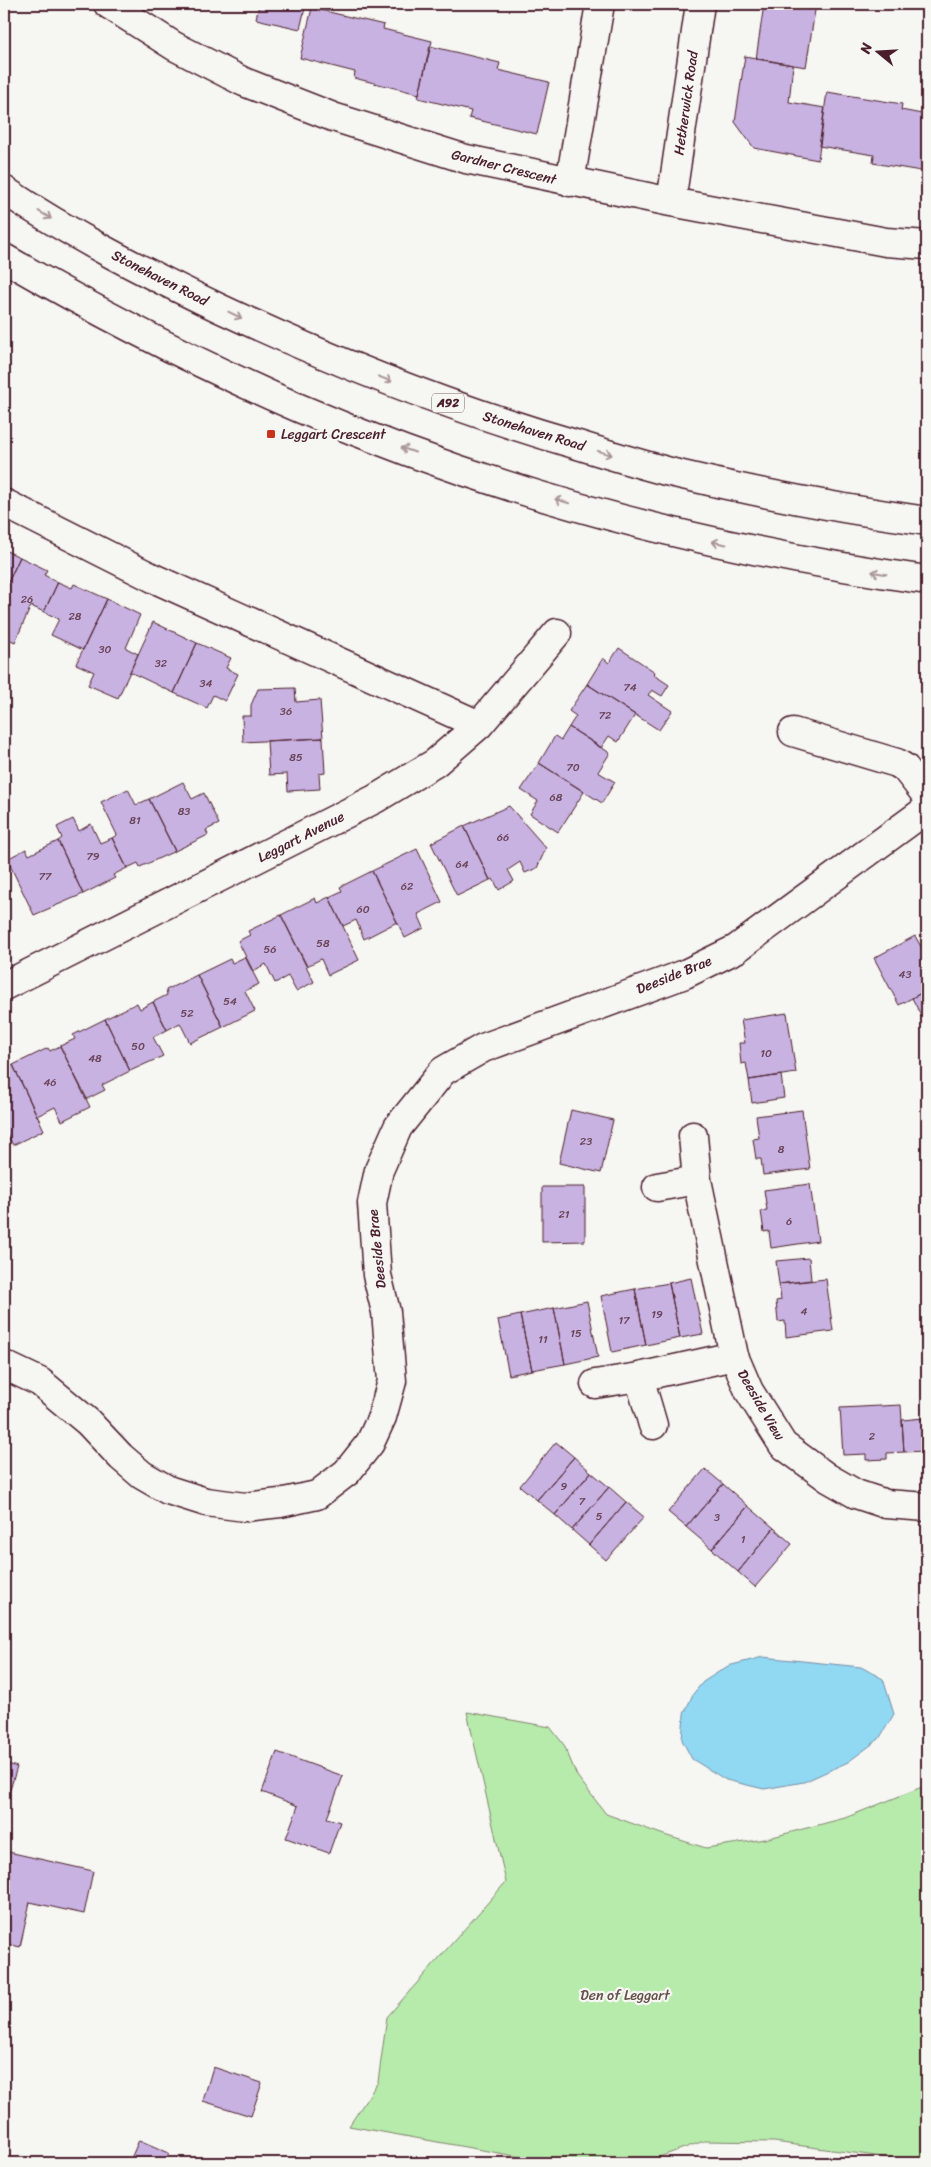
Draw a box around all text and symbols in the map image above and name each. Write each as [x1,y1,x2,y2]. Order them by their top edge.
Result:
north arrow [854,28,904,78]
text: N [852,39,880,58]
street label: Hetherwick Road [666,48,706,157]
street label: Gardner Crescent [449,142,560,192]
one-way arrow [38,211,52,221]
street label: Stonehaven Road [107,243,214,314]
one-way arrow [228,311,243,321]
one-way arrow [377,375,392,385]
road number: A92 [432,393,464,412]
street label: Stonehaven Road [480,404,590,459]
place label: Leggart Crescent [281,422,387,447]
marker: Leggart Crescent [265,428,277,440]
one-way arrow [401,445,416,454]
one-way arrow [597,449,613,459]
one-way arrow [555,496,571,506]
one-way arrow [712,537,728,547]
one-way arrow [871,567,887,577]
house number: 26 [21,590,33,609]
house number: 28 [69,607,82,626]
house number: 30 [99,640,112,659]
house number: 32 [155,654,168,673]
house number: 34 [200,674,213,693]
house number: 74 [623,678,637,697]
house number: 36 [280,702,292,721]
house number: 72 [599,706,612,725]
house number: 85 [289,748,303,767]
house number: 70 [566,758,580,777]
house number: 68 [550,788,563,807]
house number: 83 [178,802,190,821]
street label: Leggart Avenue [253,804,349,870]
house number: 81 [129,811,141,830]
house number: 66 [497,828,509,847]
house number: 79 [86,847,100,866]
house number: 64 [455,855,469,874]
house number: 77 [39,867,52,886]
house number: 62 [401,877,414,896]
house number: 60 [356,900,370,919]
house number: 58 [316,934,330,953]
house number: 56 [264,940,276,959]
street label: Deeside Brae [632,948,716,1002]
house number: 43 [899,965,911,984]
house number: 54 [223,992,237,1011]
house number: 52 [180,1004,194,1023]
house number: 50 [131,1037,145,1056]
house number: 10 [760,1044,772,1063]
house number: 48 [88,1049,102,1068]
house number: 46 [43,1073,57,1092]
house number: 23 [580,1132,592,1151]
house number: 8 [778,1140,785,1159]
house number: 21 [558,1205,570,1224]
street label: Deeside Brae [360,1208,394,1290]
house number: 6 [786,1212,792,1231]
house number: 4 [801,1302,808,1321]
house number: 19 [651,1305,663,1324]
house number: 17 [619,1311,630,1330]
house number: 15 [570,1324,582,1343]
house number: 11 [538,1330,548,1349]
street label: Deeside View [730,1365,792,1446]
house number: 2 [869,1427,876,1446]
house number: 9 [561,1477,568,1496]
house number: 7 [579,1492,586,1511]
house number: 5 [596,1507,603,1526]
house number: 3 [714,1508,720,1527]
house number: 1 [741,1530,746,1549]
park label: Den of Leggart [580,1983,671,2008]

